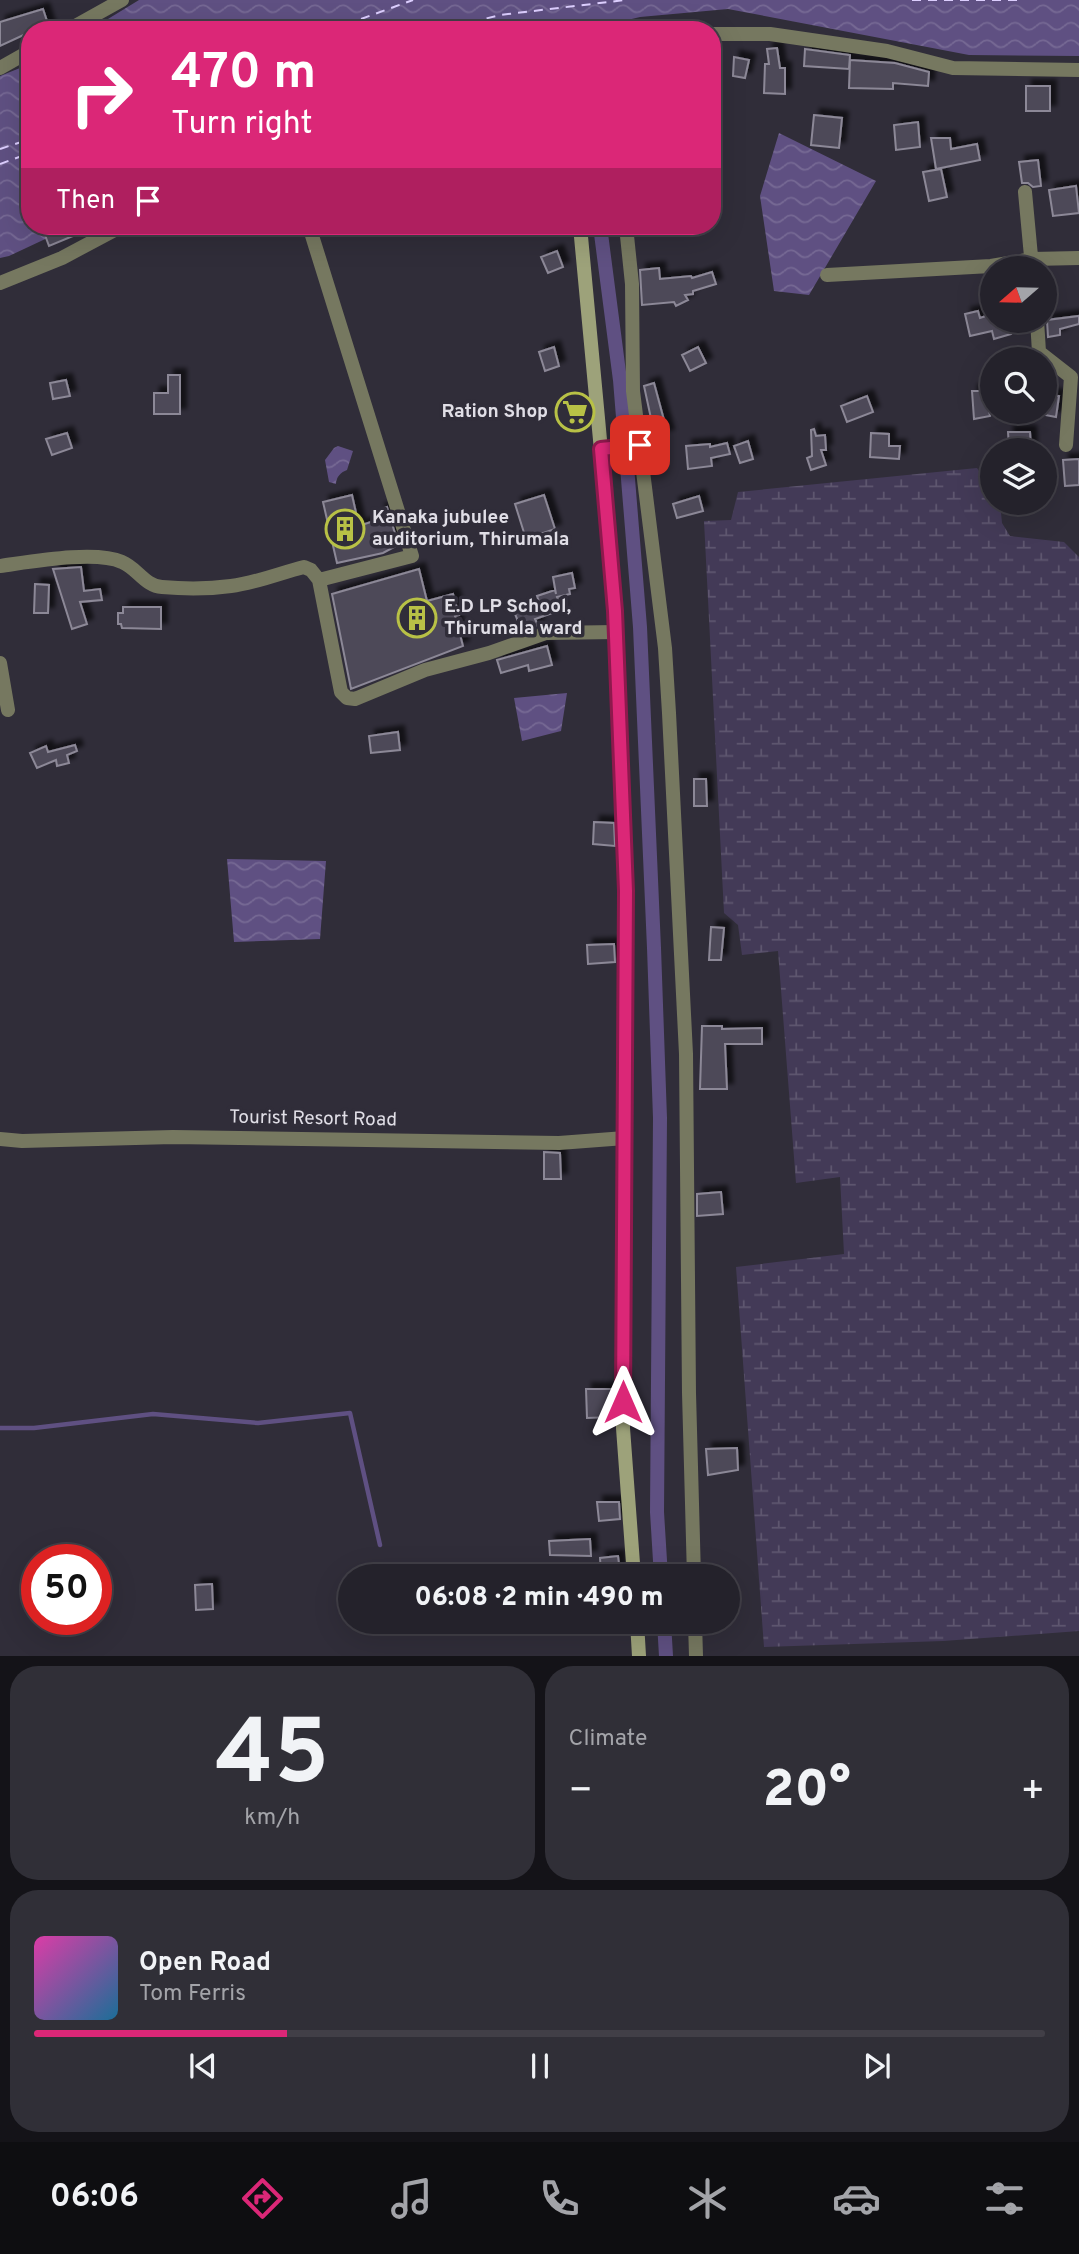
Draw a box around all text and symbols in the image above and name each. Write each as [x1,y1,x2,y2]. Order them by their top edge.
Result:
text: 470 m [171,44,316,106]
icon: right [56,49,147,140]
text: Turn right [171,105,313,145]
icon: arrive [129,182,167,220]
text: Then [56,185,115,218]
north arrow [980,256,1057,332]
map controls [980,256,1057,515]
button: search [980,347,1057,424]
supermarket icon: Ration Shop [554,391,596,433]
place label: Ration Shop [441,400,548,424]
pin [610,415,670,475]
icon: arrive [621,426,659,464]
button: layers [980,438,1057,515]
place label: Kanaka jubulee auditorium, Thirumala [372,506,569,552]
building icon: Kanaka jubulee auditorium, Thirumala [324,508,366,550]
place label: E.D LP School, Thirumala ward [444,595,582,641]
building icon: E.D LP School, Thirumala ward [396,597,438,639]
street label: Tourist Resort Road [229,1106,397,1132]
position arrow [586,1365,660,1439]
speed limit sign: 50 [21,1544,112,1635]
text: 06:08 · 2 min · 490 m [414,1582,664,1615]
text: 45 [215,1701,329,1816]
text: Climate [569,1725,647,1754]
text: 20° [763,1759,851,1825]
text: − [569,1768,593,1817]
text: + [1020,1768,1045,1817]
text: km/h [244,1804,300,1833]
text: Open Road [139,1947,271,1980]
text: Tom Ferris [139,1980,246,2009]
icon: previous [184,2047,222,2085]
icon: pause [521,2047,559,2085]
icon: next [858,2047,896,2085]
icon: directions [238,2174,287,2223]
icon: music [387,2174,436,2223]
icon: phone [535,2174,584,2223]
icon: climate [683,2174,732,2223]
icon: car [832,2174,881,2223]
icon: filters [980,2174,1029,2223]
text: 06:06 [50,2178,139,2218]

